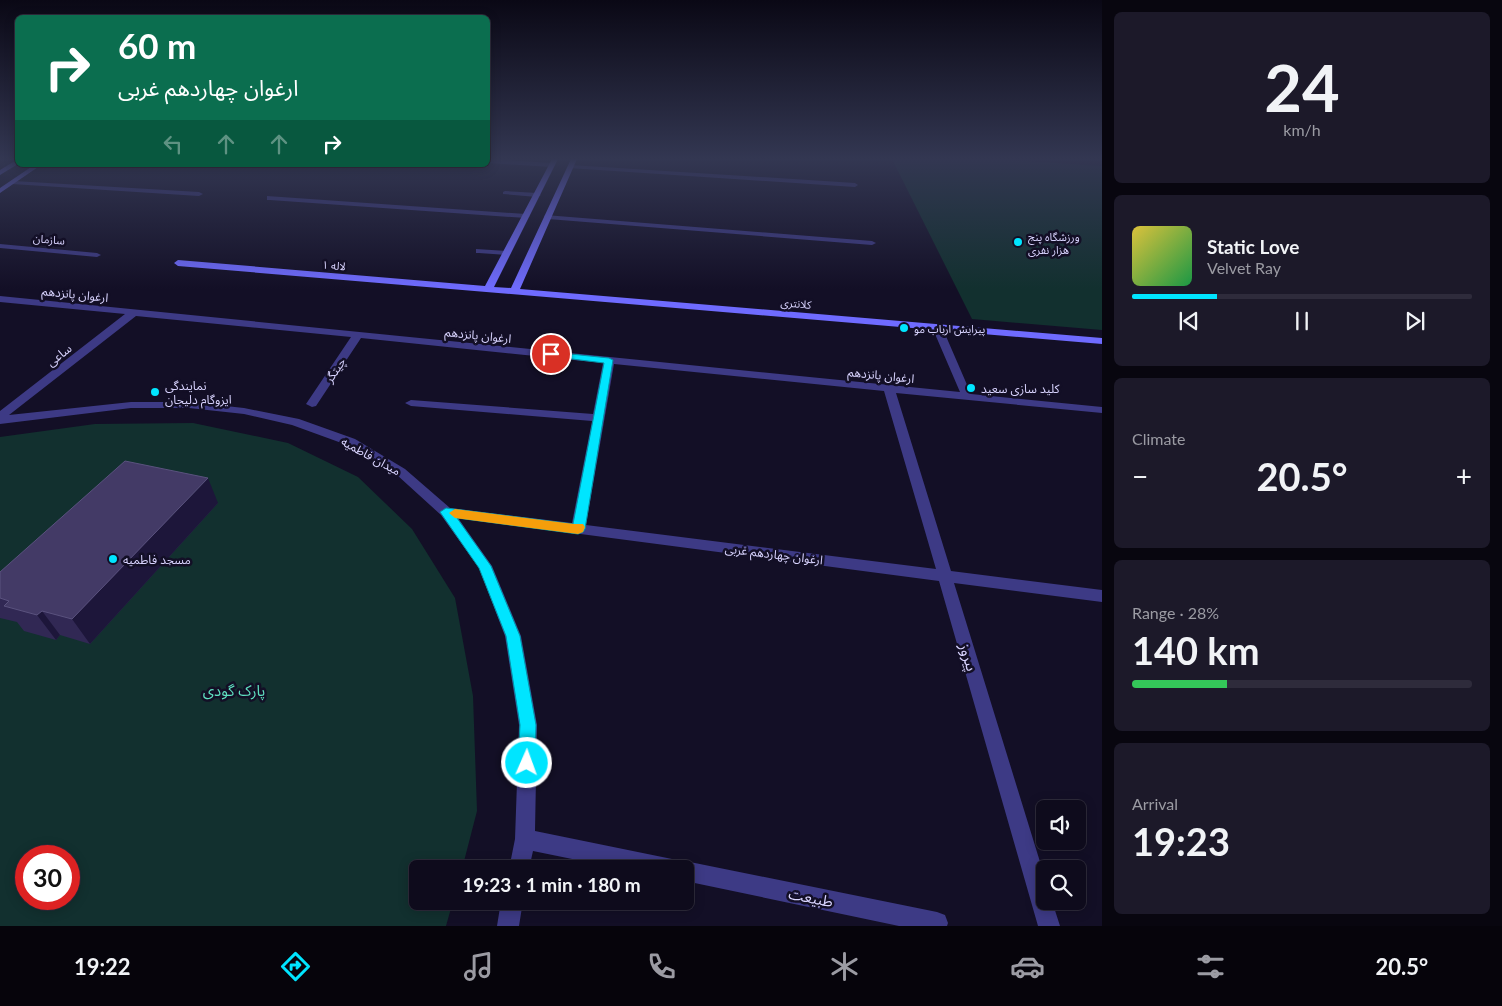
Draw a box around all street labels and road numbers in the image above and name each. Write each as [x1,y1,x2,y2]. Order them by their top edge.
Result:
street label: سازمان [32,231,66,248]
street label: لاله ۱ [322,257,346,273]
street label: ارغوان پانزدهم [41,283,109,307]
street label: کلانتری [780,295,812,312]
street label: ارغوان پانزدهم [444,324,512,348]
street label: ساعی [43,341,75,369]
street label: چیتگر [321,355,350,387]
street label: ارغوان پانزدهم [847,364,915,388]
street label: میدان فاطمیه [339,434,403,479]
street label: ارغوان چهاردهم غربی [724,541,824,569]
street label: پیروز [954,640,982,674]
street label: طبیعت [787,884,835,910]

